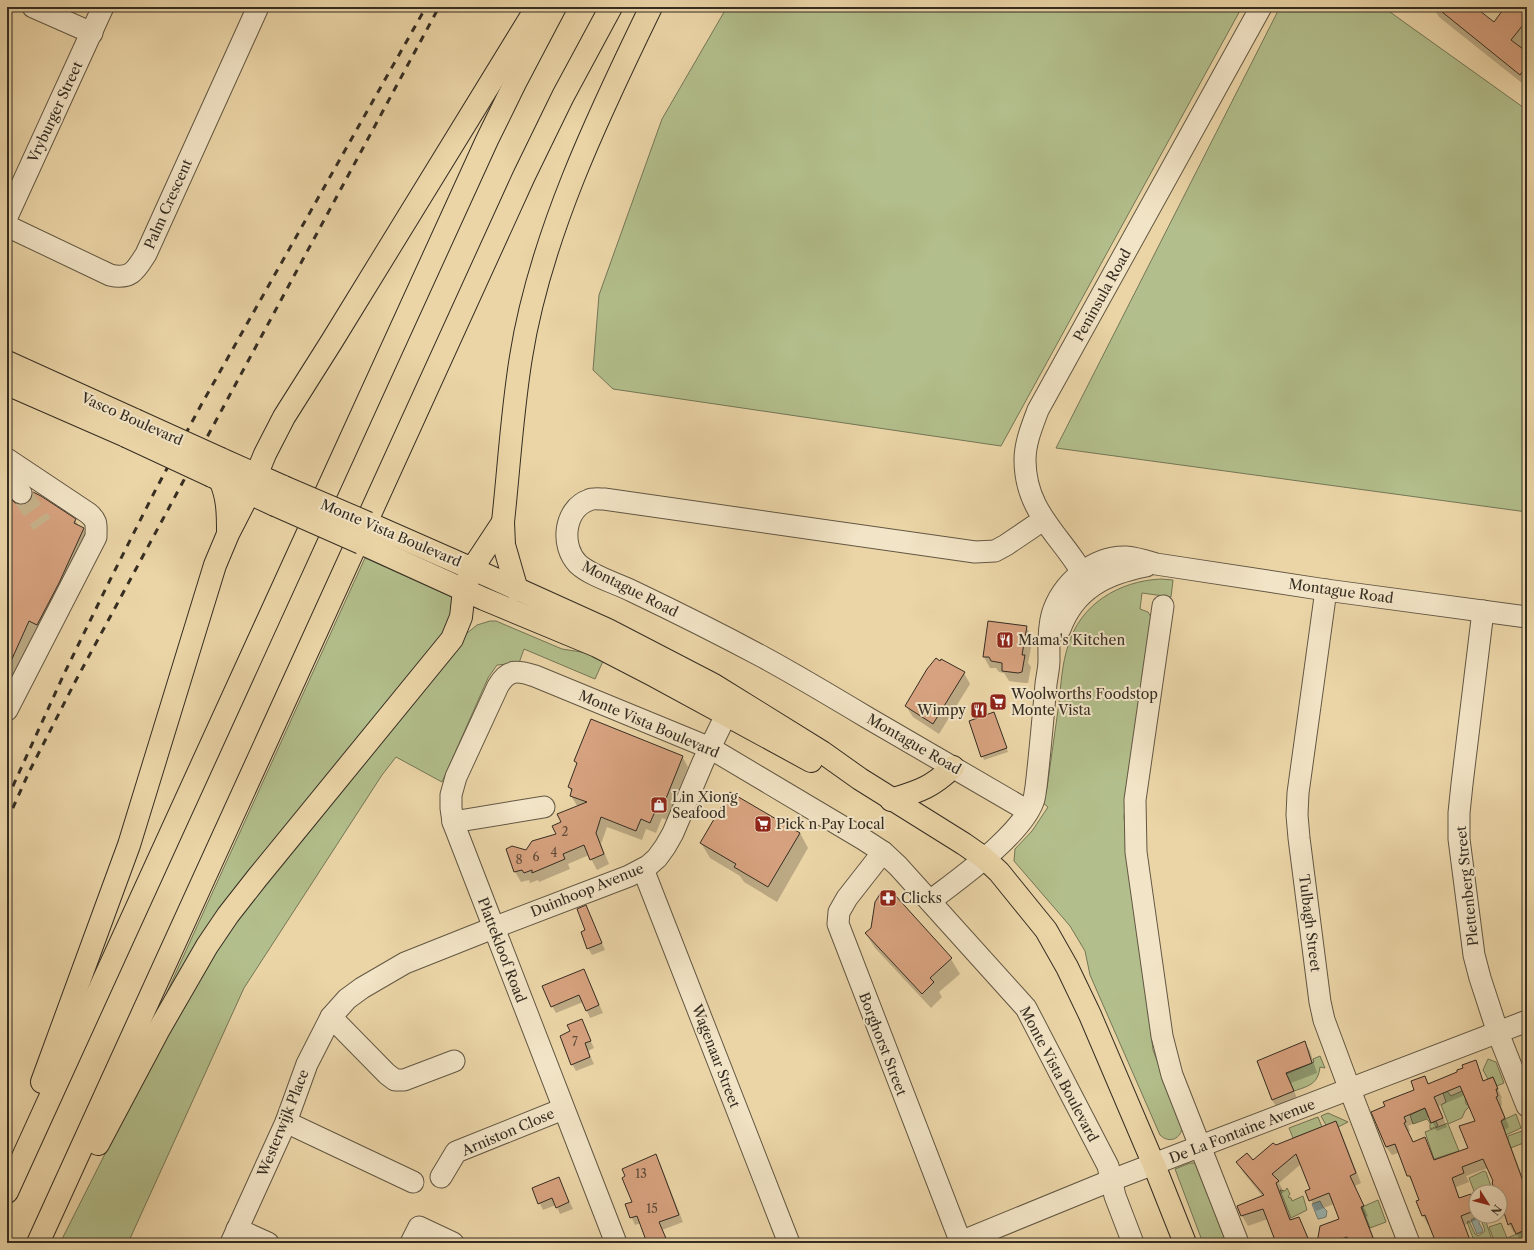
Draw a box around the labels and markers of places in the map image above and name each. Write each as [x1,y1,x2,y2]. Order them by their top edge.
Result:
restaurant icon: Mama's Kitchen [995,630,1015,650]
place label: Mama's Kitchen [1018,631,1125,649]
place label: Woolworths Foodstop Monte Vista [1010,685,1158,719]
supermarket icon: Woolworths Foodstop Monte Vista [988,692,1008,712]
restaurant icon: Wimpy [969,700,989,720]
place label: Wimpy [916,701,966,719]
place label: Lin Xiong Seafood [672,788,738,822]
shop icon: Lin Xiong Seafood [649,795,669,815]
supermarket icon: Pick n Pay Local [753,814,773,834]
place label: Pick n Pay Local [776,815,885,833]
pharmacy icon: Clicks [878,888,898,908]
place label: Clicks [901,889,942,907]

